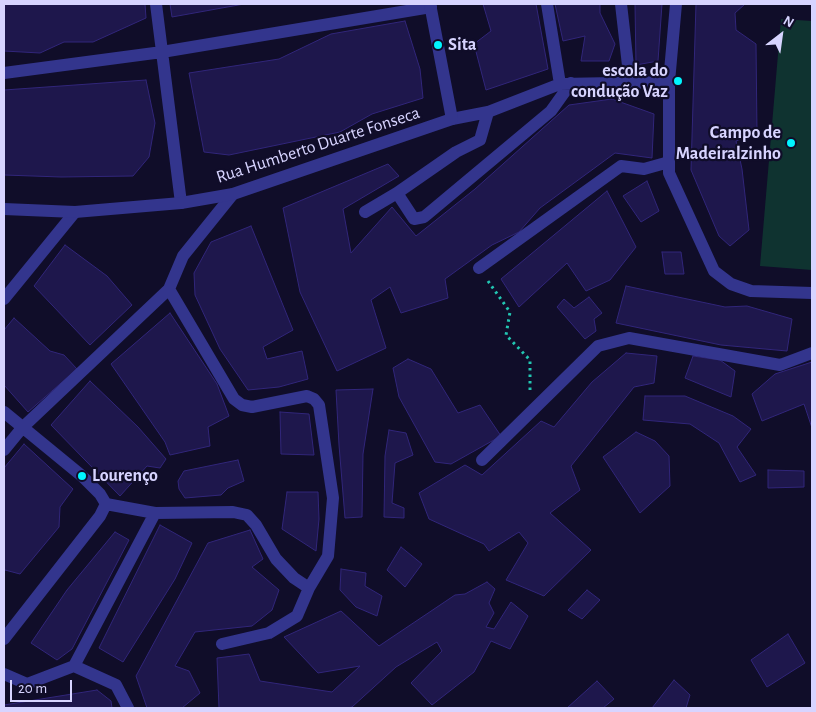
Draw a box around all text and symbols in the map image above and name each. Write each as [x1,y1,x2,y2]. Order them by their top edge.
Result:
north arrow [756,10,806,60]
text: N [781,14,796,31]
place label: Sita [448,34,476,56]
marker: Sita [432,39,444,51]
place label: escola do condução Vaz [571,60,668,102]
marker: escola do condução Vaz [672,75,684,87]
street label: Rua Humberto Duarte Fonseca [213,102,423,188]
place label: Campo de Madeiralzinho [676,122,781,164]
marker: Campo de Madeiralzinho [785,137,797,149]
place label: Lourenço [92,465,158,487]
marker: Lourenço [76,470,88,482]
scale bar [12,670,75,702]
text: 20 m [18,681,47,696]

